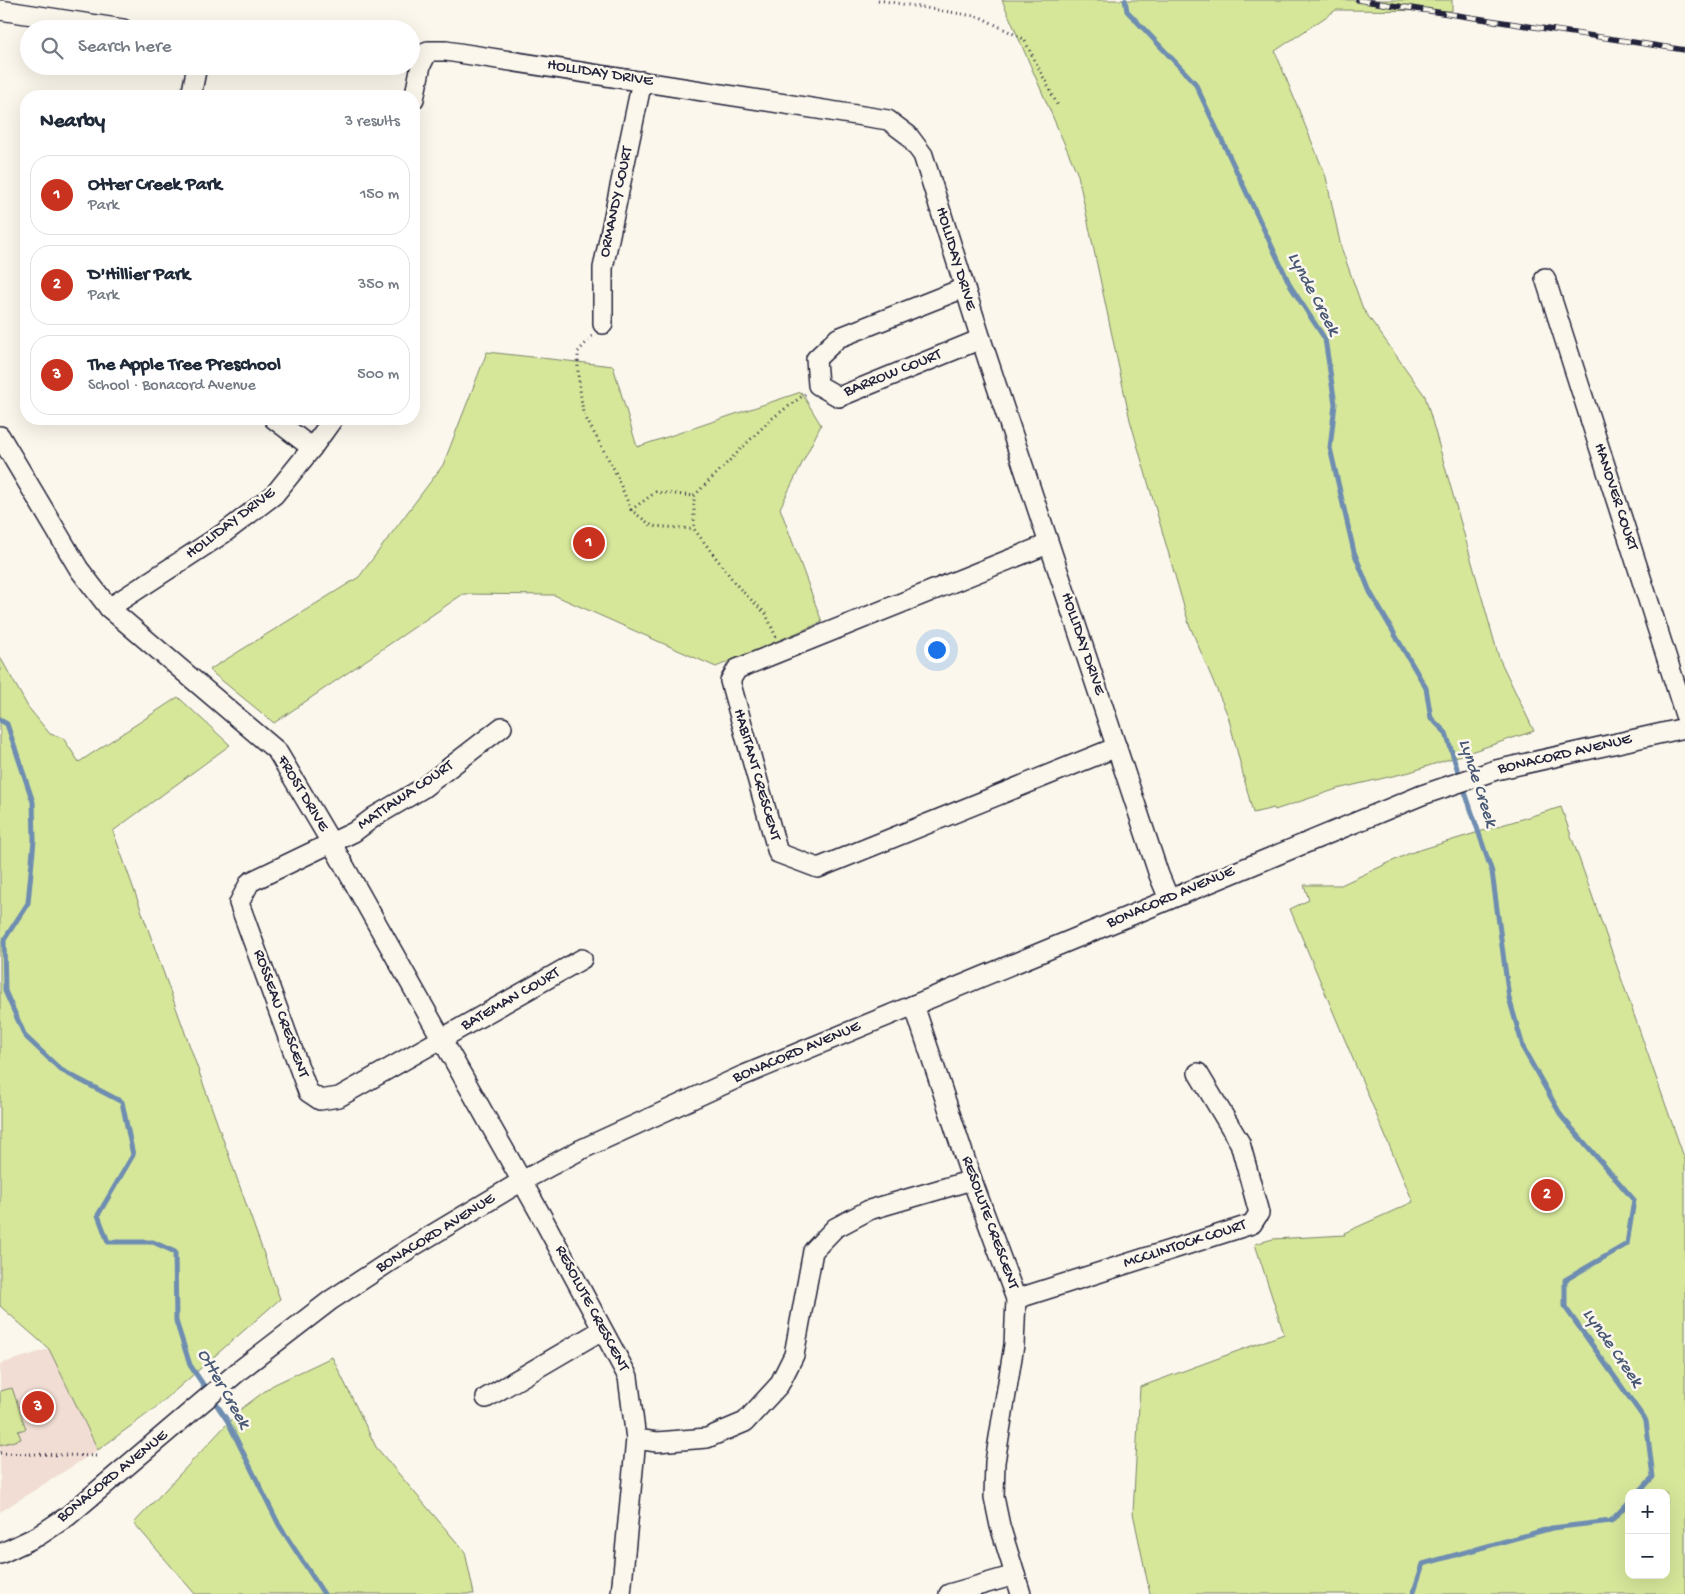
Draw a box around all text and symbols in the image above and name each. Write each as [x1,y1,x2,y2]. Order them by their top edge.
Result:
search box [20,20,420,75]
icon: search [38,34,66,62]
text: Search here [78,36,172,59]
street label: HOLLIDAY DRIVE [546,56,655,92]
text: Nearby [40,110,105,135]
text: 3 results [345,113,400,132]
street label: ORMANDY COURT [596,144,638,259]
text: Otter Creek Park [88,174,222,197]
text: 1 [54,186,60,205]
text: 150 m [360,186,399,205]
text: Park [88,197,119,216]
street label: HOLLIDAY DRIVE [930,205,980,314]
water label: Lynde Creek [1282,249,1345,341]
text: D'Hillier Park [88,264,190,287]
text: 2 [53,276,61,295]
text: 350 m [358,276,399,295]
text: Park [88,287,119,306]
street label: BARROW COURT [841,345,945,403]
text: The Apple Tree Preschool [88,354,281,377]
text: 3 [53,366,61,385]
text: 500 m [357,366,399,385]
text: School · Bonacord Avenue [88,377,256,396]
street label: HANOVER COURT [1589,441,1642,554]
street label: HOLLIDAY DRIVE [183,484,280,564]
pin: 1 [573,524,605,562]
street label: HOLLIDAY DRIVE [1056,590,1109,699]
your location [924,637,950,663]
street label: HABITANT CRESCENT [728,707,784,844]
street label: BONACORD AVENUE [1495,730,1635,780]
water label: Lynde Creek [1453,737,1502,831]
street label: FROST DRIVE [271,752,333,836]
street label: MATTAWA COURT [355,757,458,835]
street label: BONACORD AVENUE [1104,862,1239,934]
street label: ROSSEAU CRESCENT [248,947,312,1081]
street label: BATEMAN COURT [457,964,564,1036]
street label: BONACORD AVENUE [730,1017,865,1089]
street label: RESOLUTE CRESCENT [956,1154,1022,1293]
pin: 2 [1531,1176,1563,1214]
street label: BONACORD AVENUE [372,1189,500,1279]
street label: MCCLINTOCK COURT [1121,1216,1249,1274]
street label: RESOLUTE CRESCENT [550,1243,633,1376]
water label: Lynde Creek [1577,1305,1648,1393]
water label: Otter Creek [192,1346,255,1434]
pin: 3 [22,1388,54,1426]
street label: BONACORD AVENUE [53,1426,173,1528]
map controls [1625,1489,1670,1579]
button: + [1625,1489,1670,1534]
button: − [1625,1534,1670,1579]

